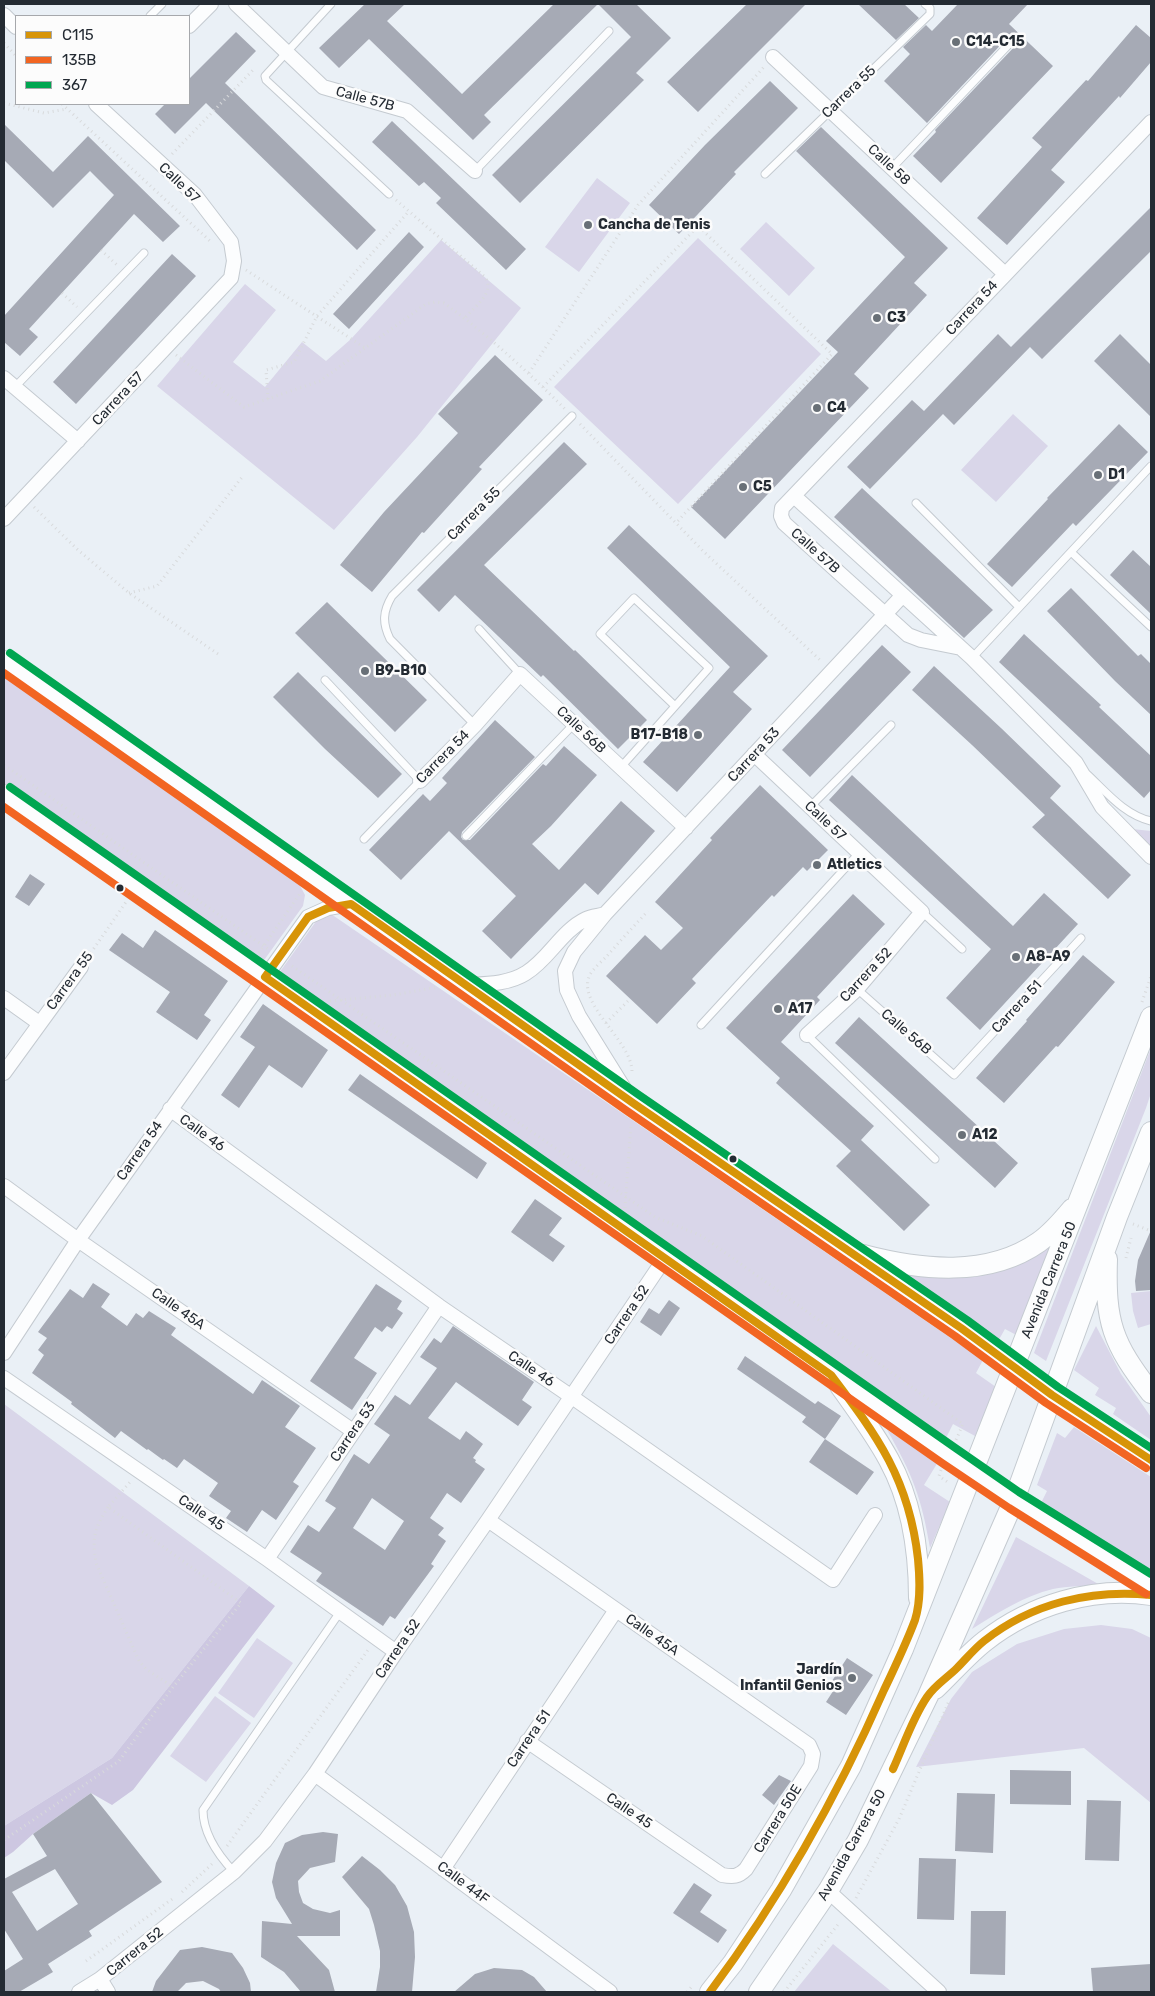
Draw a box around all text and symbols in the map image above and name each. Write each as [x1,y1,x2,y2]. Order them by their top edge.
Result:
legend [15,15,190,105]
text: C115 [62,26,94,44]
place label: C14-C15 [966,34,1025,50]
marker: C14-C15 [950,36,962,48]
text: 135B [62,51,96,69]
street label: Carrera 55 [819,62,879,122]
text: 367 [62,76,87,94]
street label: Calle 57B [334,83,396,115]
street label: Calle 58 [864,141,914,189]
street label: Calle 57 [155,159,203,207]
place label: Cancha de Tenis [598,217,710,233]
marker: Cancha de Tenis [582,219,594,231]
street label: Carrera 54 [942,277,1002,339]
place label: C3 [887,310,906,326]
marker: C3 [871,312,883,324]
street label: Carrera 57 [89,369,147,429]
place label: C4 [827,400,846,416]
marker: C4 [811,402,823,414]
place label: D1 [1108,467,1125,483]
marker: D1 [1092,469,1104,481]
place label: C5 [753,479,772,495]
marker: C5 [737,481,749,493]
street label: Carrera 55 [444,484,504,544]
street label: Calle 57B [787,525,843,577]
place label: B9-B10 [375,663,427,679]
marker: B9-B10 [359,665,371,677]
street label: Calle 56B [553,703,609,757]
street label: Carrera 53 [725,724,783,786]
street label: Carrera 54 [413,727,473,787]
place label: B17-B18 [631,727,688,743]
marker: B17-B18 [692,729,704,741]
street label: Calle 57 [801,798,849,844]
place label: Atletics [827,857,882,873]
marker: Atletics [811,859,823,871]
unlabelled marker [115,883,125,893]
street label: Carrera 52 [837,944,895,1006]
street label: Carrera 55 [43,948,97,1014]
place label: A8-A9 [1026,949,1071,965]
marker: A8-A9 [1010,951,1022,963]
street label: Carrera 51 [988,977,1046,1037]
place label: A17 [788,1001,812,1017]
marker: A17 [772,1003,784,1015]
street label: Calle 56B [877,1006,935,1058]
street label: Calle 46 [176,1111,228,1155]
street label: Carrera 54 [113,1118,167,1184]
place label: A12 [972,1127,997,1143]
marker: A12 [956,1129,968,1141]
unlabelled marker [728,1154,738,1164]
street label: Avenida Carrera 50 [1018,1219,1080,1341]
street label: Carrera 52 [601,1282,653,1348]
street label: Calle 45A [148,1284,208,1334]
street label: Calle 46 [505,1347,557,1391]
street label: Carrera 53 [327,1399,379,1465]
street label: Calle 45 [175,1491,227,1535]
street label: Calle 45A [622,1610,682,1660]
street label: Carrera 52 [372,1616,424,1682]
place label: Jardín Infantil Genios [740,1662,842,1694]
marker: Jardín Infantil Genios [846,1672,858,1684]
street label: Carrera 51 [504,1707,554,1771]
street label: Carrera 50E [750,1782,806,1856]
street label: Avenida Carrera 50 [814,1786,890,1904]
street label: Calle 45 [603,1789,655,1833]
street label: Calle 44F [434,1858,492,1908]
street label: Carrera 52 [103,1924,167,1980]

